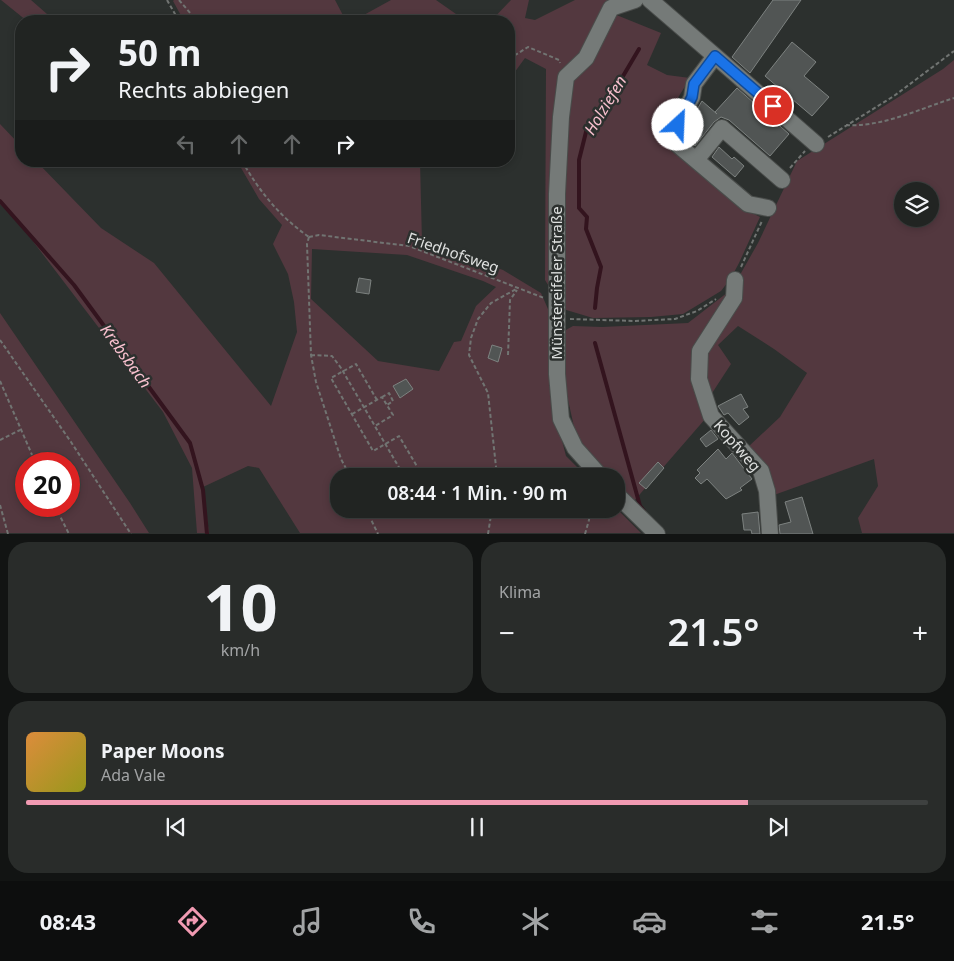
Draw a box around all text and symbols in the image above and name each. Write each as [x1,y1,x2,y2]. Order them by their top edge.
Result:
text: 50 m [118,29,201,76]
icon: right [35,35,100,100]
water label: Holziefen [579,71,631,139]
text: Rechts abbiegen [118,74,289,104]
pin [752,85,794,127]
icon: arrive [759,92,787,120]
position arrow [651,98,703,150]
icon: left [172,130,200,158]
icon: ahead [225,130,253,158]
icon: ahead [278,130,306,158]
icon: right [331,130,359,158]
map controls [894,182,939,227]
button: layers [894,182,939,227]
street label: Münstereifeler Straße [546,206,566,360]
street label: Friedhofsweg [405,227,502,277]
water label: Krebsbach [95,320,157,392]
street label: Kopfweg [710,415,766,475]
speed limit sign: 20 [15,452,80,517]
text: 08:44 · 1 Min. · 90 m [387,480,568,506]
text: 10 [203,562,278,650]
text: Klima [499,581,541,603]
text: 21.5° [668,605,759,657]
text: − [499,613,515,651]
text: + [912,613,928,651]
text: km/h [221,639,260,661]
text: Paper Moons [101,738,225,764]
text: Ada Vale [101,764,166,786]
icon: previous [162,813,190,841]
icon: pause [463,813,491,841]
icon: next [764,813,792,841]
icon: directions [175,904,210,939]
icon: music [290,904,325,939]
icon: phone [404,904,439,939]
icon: climate [518,904,553,939]
icon: car [632,904,667,939]
icon: filters [747,904,782,939]
text: 08:43 [40,906,96,936]
text: 21.5° [861,906,914,936]

